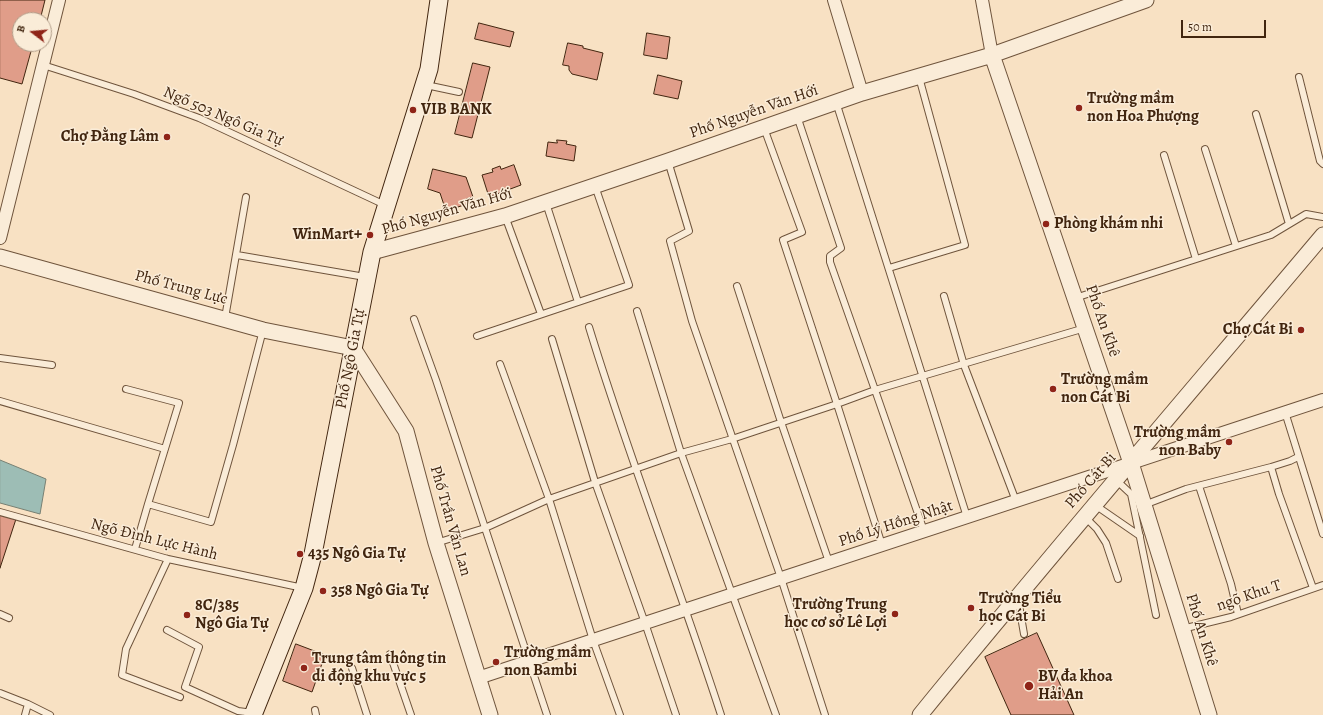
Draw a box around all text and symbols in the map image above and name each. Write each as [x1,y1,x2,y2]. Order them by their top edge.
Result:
north arrow [12,12,52,52]
scale bar [1183,12,1268,38]
text: 50 m [1188,19,1212,35]
text: B [13,23,29,34]
street label: Phố Nguyễn Văn Hới [687,81,821,143]
street label: Ngõ 503 Ngô Gia Tự [160,83,286,151]
place label: Trường mầm non Hoa Phượng [1087,89,1199,127]
place label: VIB BANK [421,100,492,120]
marker: Trường mầm non Hoa Phượng [1074,103,1084,113]
marker: VIB BANK [408,105,418,115]
place label: Chợ Đằng Lâm [61,127,159,147]
marker: Chợ Đằng Lâm [162,132,172,142]
street label: Phố Nguyễn Văn Hới [380,184,514,240]
place label: Phòng khám nhi [1054,214,1163,234]
marker: Phòng khám nhi [1041,219,1051,229]
place label: WinMart+ [293,225,362,245]
marker: WinMart+ [365,230,375,240]
street label: Phố Trung Lực [133,266,229,310]
street label: Phố An Khê [1081,282,1123,360]
street label: Phố Ngô Gia Tự [332,307,370,411]
place label: Chợ Cát Bi [1223,320,1293,340]
marker: Chợ Cát Bi [1296,325,1306,335]
place label: Trường mầm non Cát Bi [1061,370,1148,408]
marker: Trường mầm non Cát Bi [1048,384,1058,394]
place label: Trường mầm non Baby [1134,423,1221,461]
marker: Trường mầm non Baby [1224,437,1234,447]
street label: Phố Cát Bi [1061,449,1121,513]
street label: Phố Trần Văn Lan [425,463,475,579]
street label: Phố Lý Hồng Nhật [836,496,956,552]
street label: Ngõ Đình Lực Hành [89,515,219,565]
place label: 435 Ngô Gia Tự [308,544,406,564]
marker: 435 Ngô Gia Tự [295,549,305,559]
street label: ngõ Khu T [1214,576,1284,616]
place label: 358 Ngô Gia Tự [331,581,429,601]
marker: 358 Ngô Gia Tự [318,586,328,596]
place label: Trường Tiểu học Cát Bi [979,589,1062,627]
street label: Phố An Khê [1181,591,1221,669]
place label: Trường Trung học cơ sở Lê Lợi [784,595,887,633]
place label: 8C/385 Ngô Gia Tự [195,596,269,634]
marker: Trường Tiểu học Cát Bi [966,603,976,613]
marker: Trường Trung học cơ sở Lê Lợi [890,609,900,619]
marker: 8C/385 Ngô Gia Tự [182,610,192,620]
place label: Trường mầm non Bambi [504,643,591,681]
place label: Trung tâm thông tin di động khu vực 5 [312,649,446,687]
marker: Trường mầm non Bambi [491,657,501,667]
marker: Trung tâm thông tin di động khu vực 5 [299,663,309,673]
place label: BV đa khoa Hải An [1038,667,1113,705]
marker: BV đa khoa Hải An [1023,680,1035,692]

